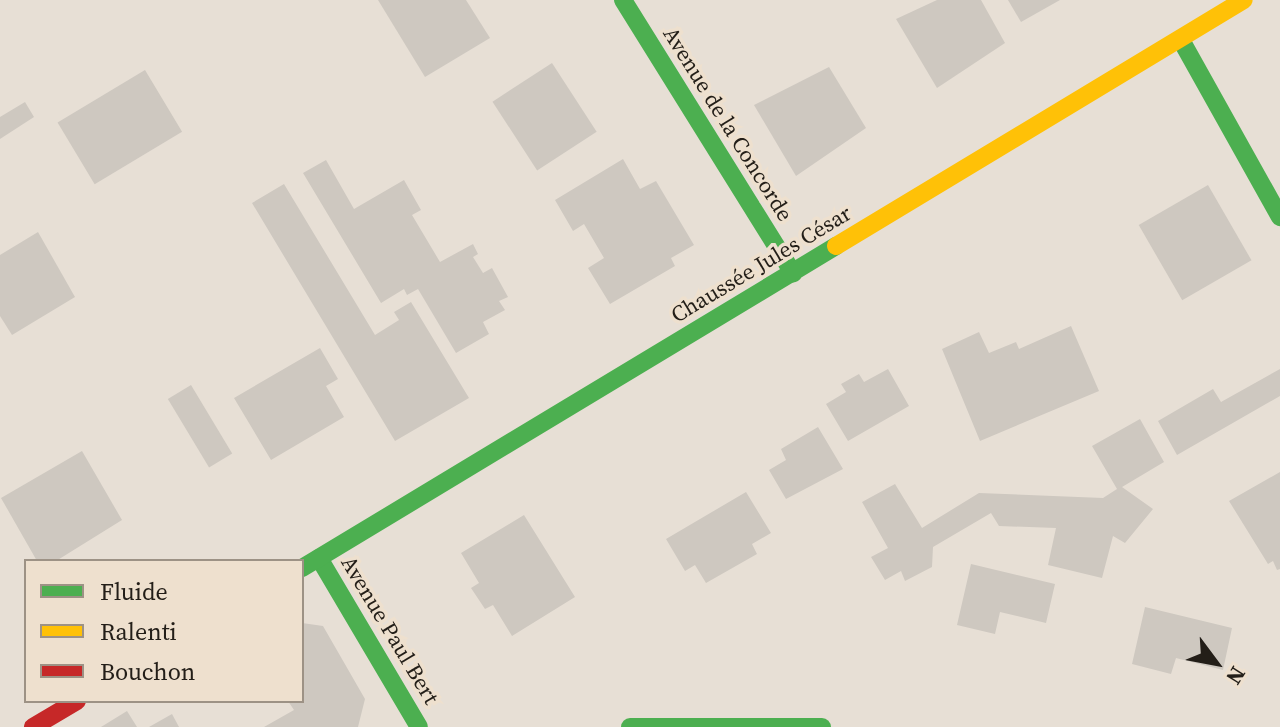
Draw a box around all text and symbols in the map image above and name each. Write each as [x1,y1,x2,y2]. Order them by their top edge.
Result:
street label: Avenue de la Concorde [658,22,798,226]
street label: Chaussée Jules César [666,200,856,328]
street label: Avenue Paul Bert [335,551,445,709]
legend [24,559,304,703]
text: Fluide [100,575,168,608]
text: Ralenti [100,615,177,648]
north arrow [1176,623,1256,703]
text: Bouchon [100,655,195,688]
text: N [1219,661,1253,690]

